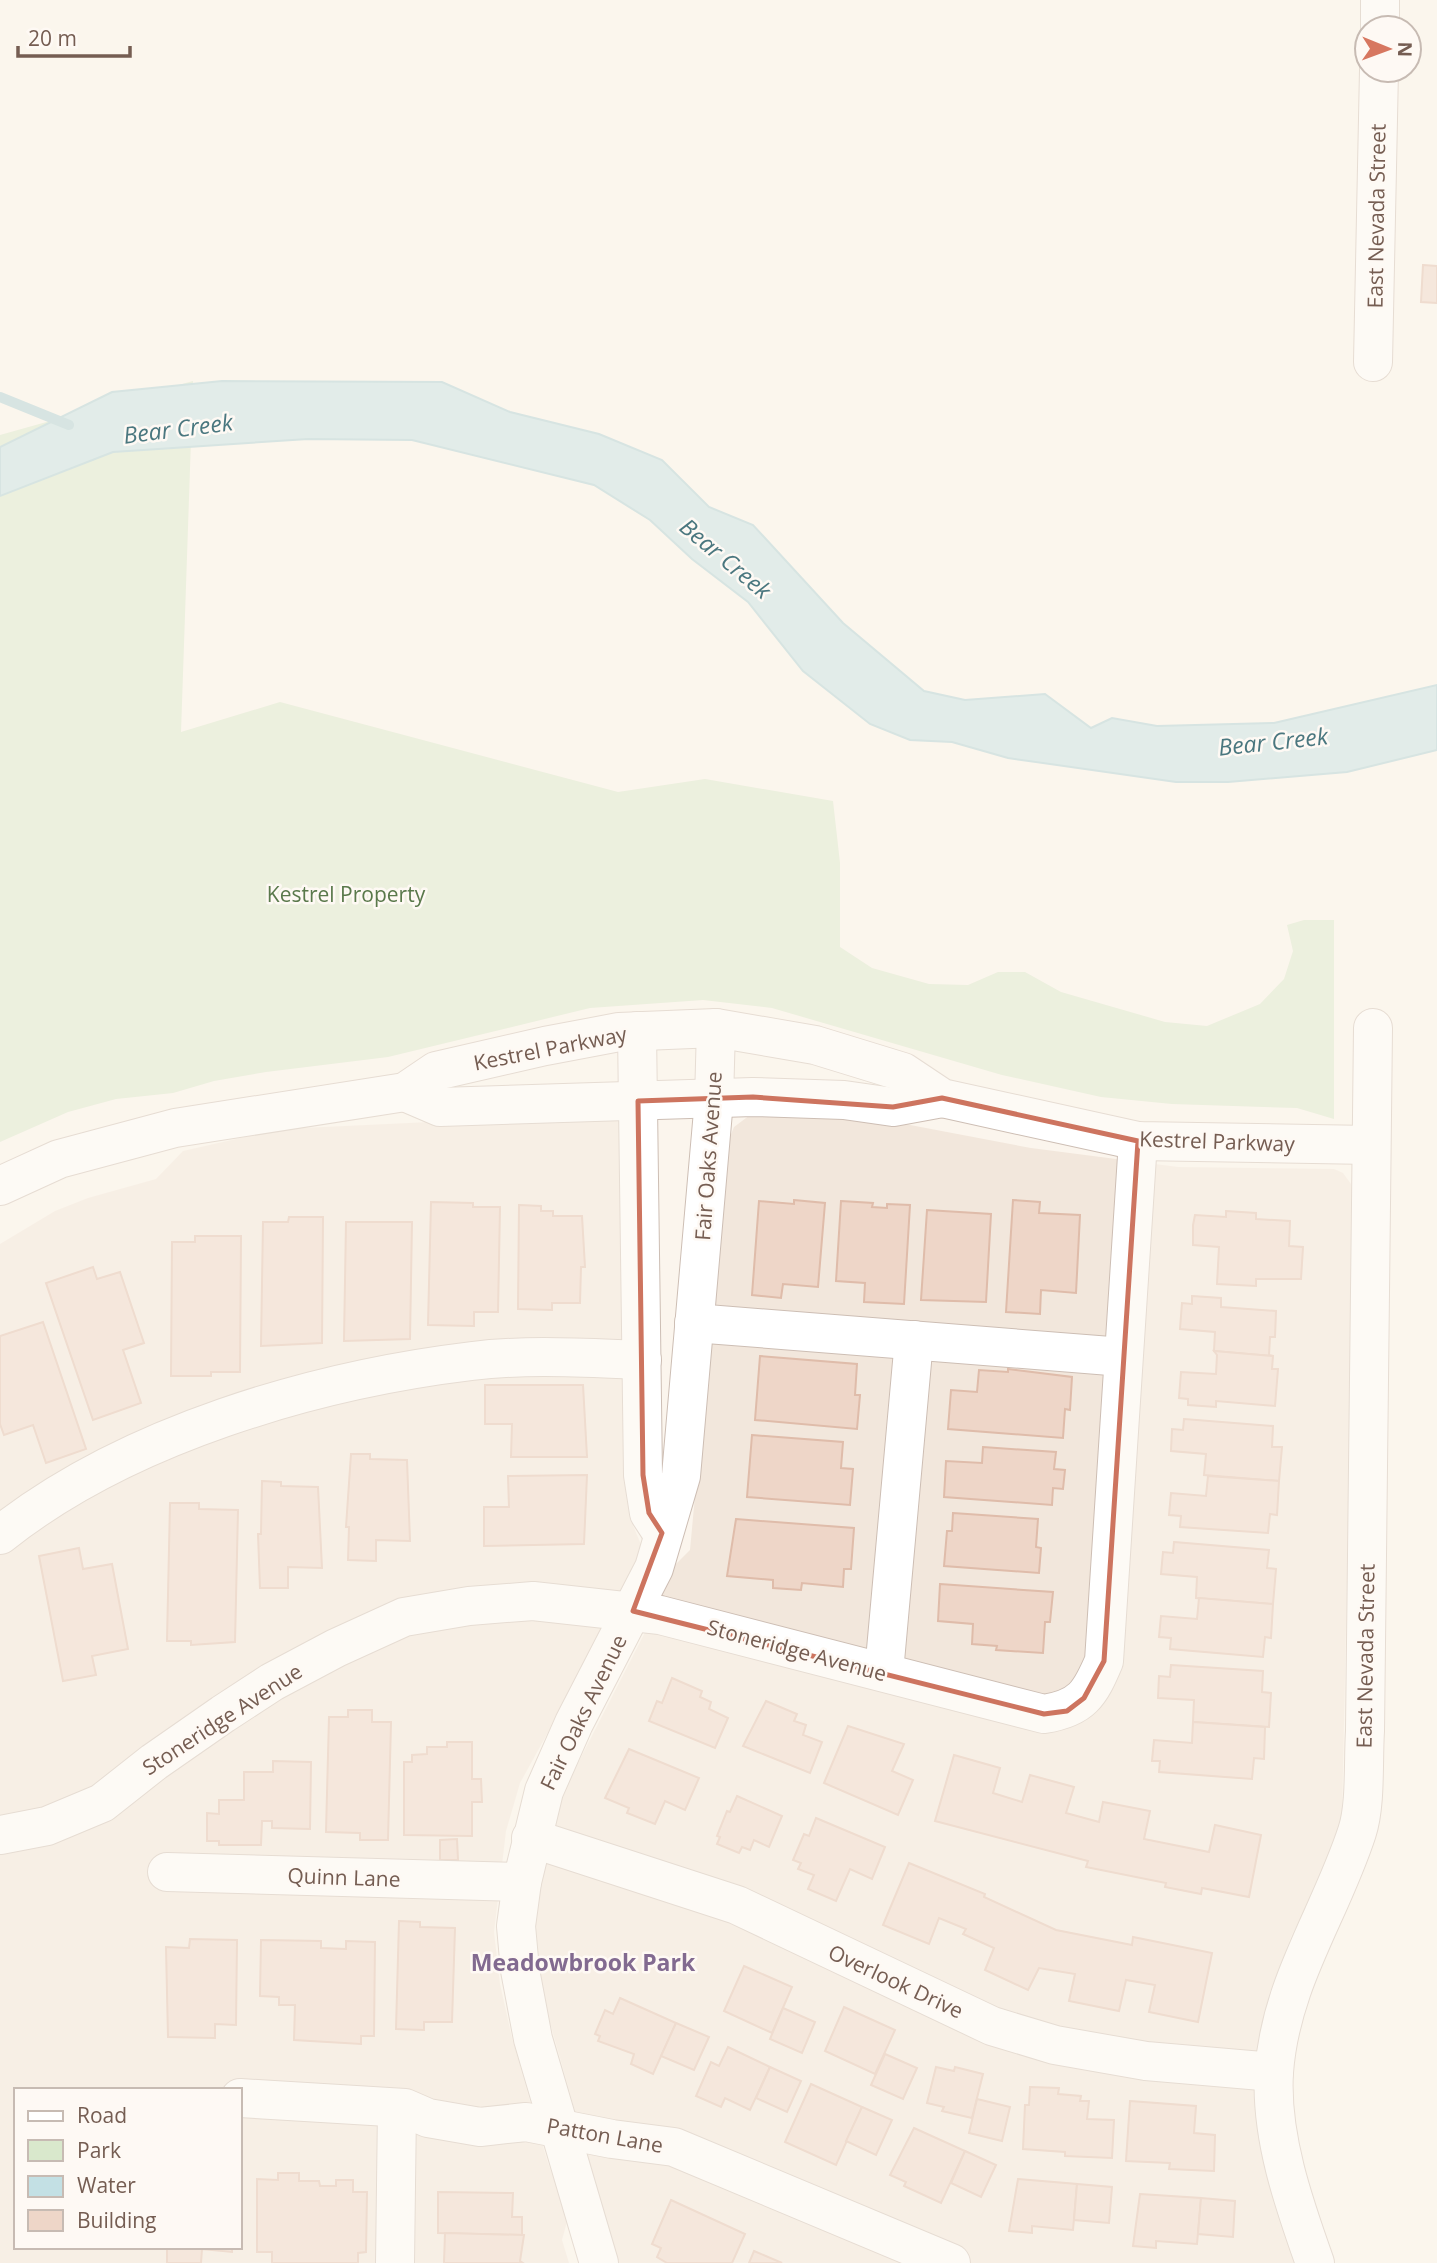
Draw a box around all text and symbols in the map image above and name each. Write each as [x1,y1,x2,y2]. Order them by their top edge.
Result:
scale bar [18,14,130,58]
north arrow [1353,14,1423,84]
text: 20 m [28,24,77,52]
text: N [1392,41,1418,57]
street label: East Nevada Street [1360,123,1392,309]
water label: Bear Creek [121,405,235,451]
water label: Bear Creek [674,510,779,606]
water label: Bear Creek [1217,719,1330,763]
park label: Kestrel Property [267,880,426,908]
street label: Kestrel Parkway [471,1019,630,1077]
street label: Fair Oaks Avenue [688,1070,728,1242]
street label: Kestrel Parkway [1139,1124,1296,1158]
street label: East Nevada Street [1349,1563,1381,1749]
street label: Stoneridge Avenue [704,1613,890,1687]
street label: Fair Oaks Avenue [533,1630,633,1794]
street label: Stoneridge Avenue [137,1657,307,1781]
street label: Quinn Lane [287,1861,401,1893]
street label: Overlook Drive [824,1938,968,2024]
district label: Meadowbrook Park [471,1946,696,1978]
legend [14,2088,242,2249]
text: Road [77,2101,127,2129]
street label: Patton Lane [545,2111,665,2159]
text: Park [77,2136,121,2164]
text: Water [77,2171,136,2199]
text: Building [77,2206,156,2234]

